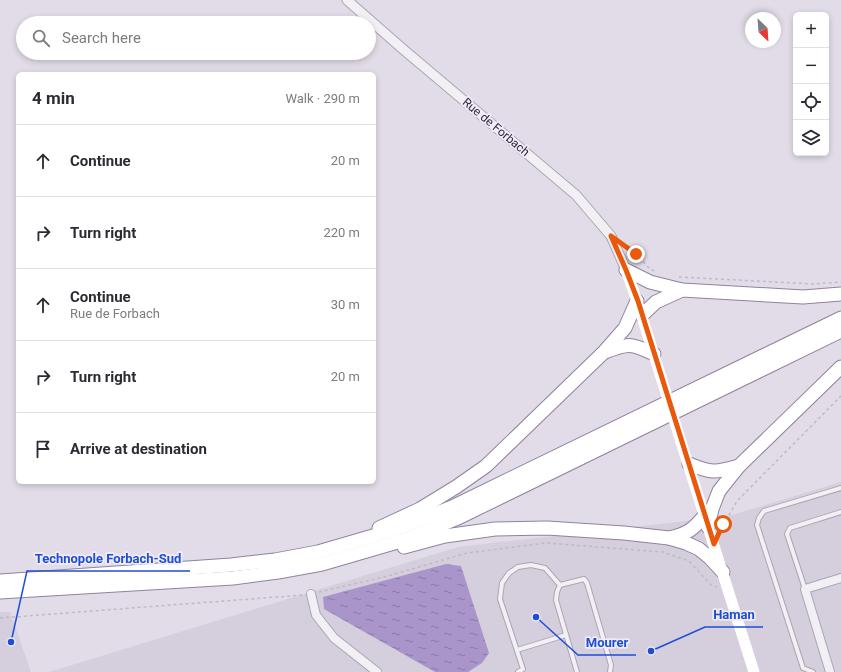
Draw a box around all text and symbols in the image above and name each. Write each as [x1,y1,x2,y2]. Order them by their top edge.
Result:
north arrow [745,12,781,48]
map controls [793,12,829,156]
button: + [793,12,829,48]
search box [16,16,376,60]
icon: search [30,27,52,49]
text: Search here [62,29,141,47]
button: − [793,48,829,84]
button: locate [793,84,829,120]
text: 4 min [32,88,75,108]
text: Walk · 290 m [285,91,360,106]
street label: Rue de Forbach [460,95,532,159]
button: layers [793,120,829,156]
icon: ahead [32,150,54,172]
text: Continue [70,152,131,170]
text: 20 m [331,153,360,168]
icon: right [32,222,54,244]
text: Turn right [70,224,136,242]
text: 220 m [323,225,360,240]
route end [627,245,645,263]
text: Continue [70,288,131,306]
icon: ahead [32,294,54,316]
text: 30 m [331,297,360,312]
text: Rue de Forbach [70,306,160,321]
icon: right [32,366,54,388]
text: Turn right [70,368,136,386]
text: 20 m [331,369,360,384]
icon: arrive [32,438,54,460]
text: Arrive at destination [70,440,207,458]
route start [714,515,732,533]
callout: Technopole Forbach-Sud [27,546,190,571]
text: Technopole Forbach-Sud [35,551,181,566]
callout: Haman [705,602,763,627]
text: Haman [713,607,755,622]
callout: Mourer [578,630,636,655]
text: Mourer [586,635,628,650]

